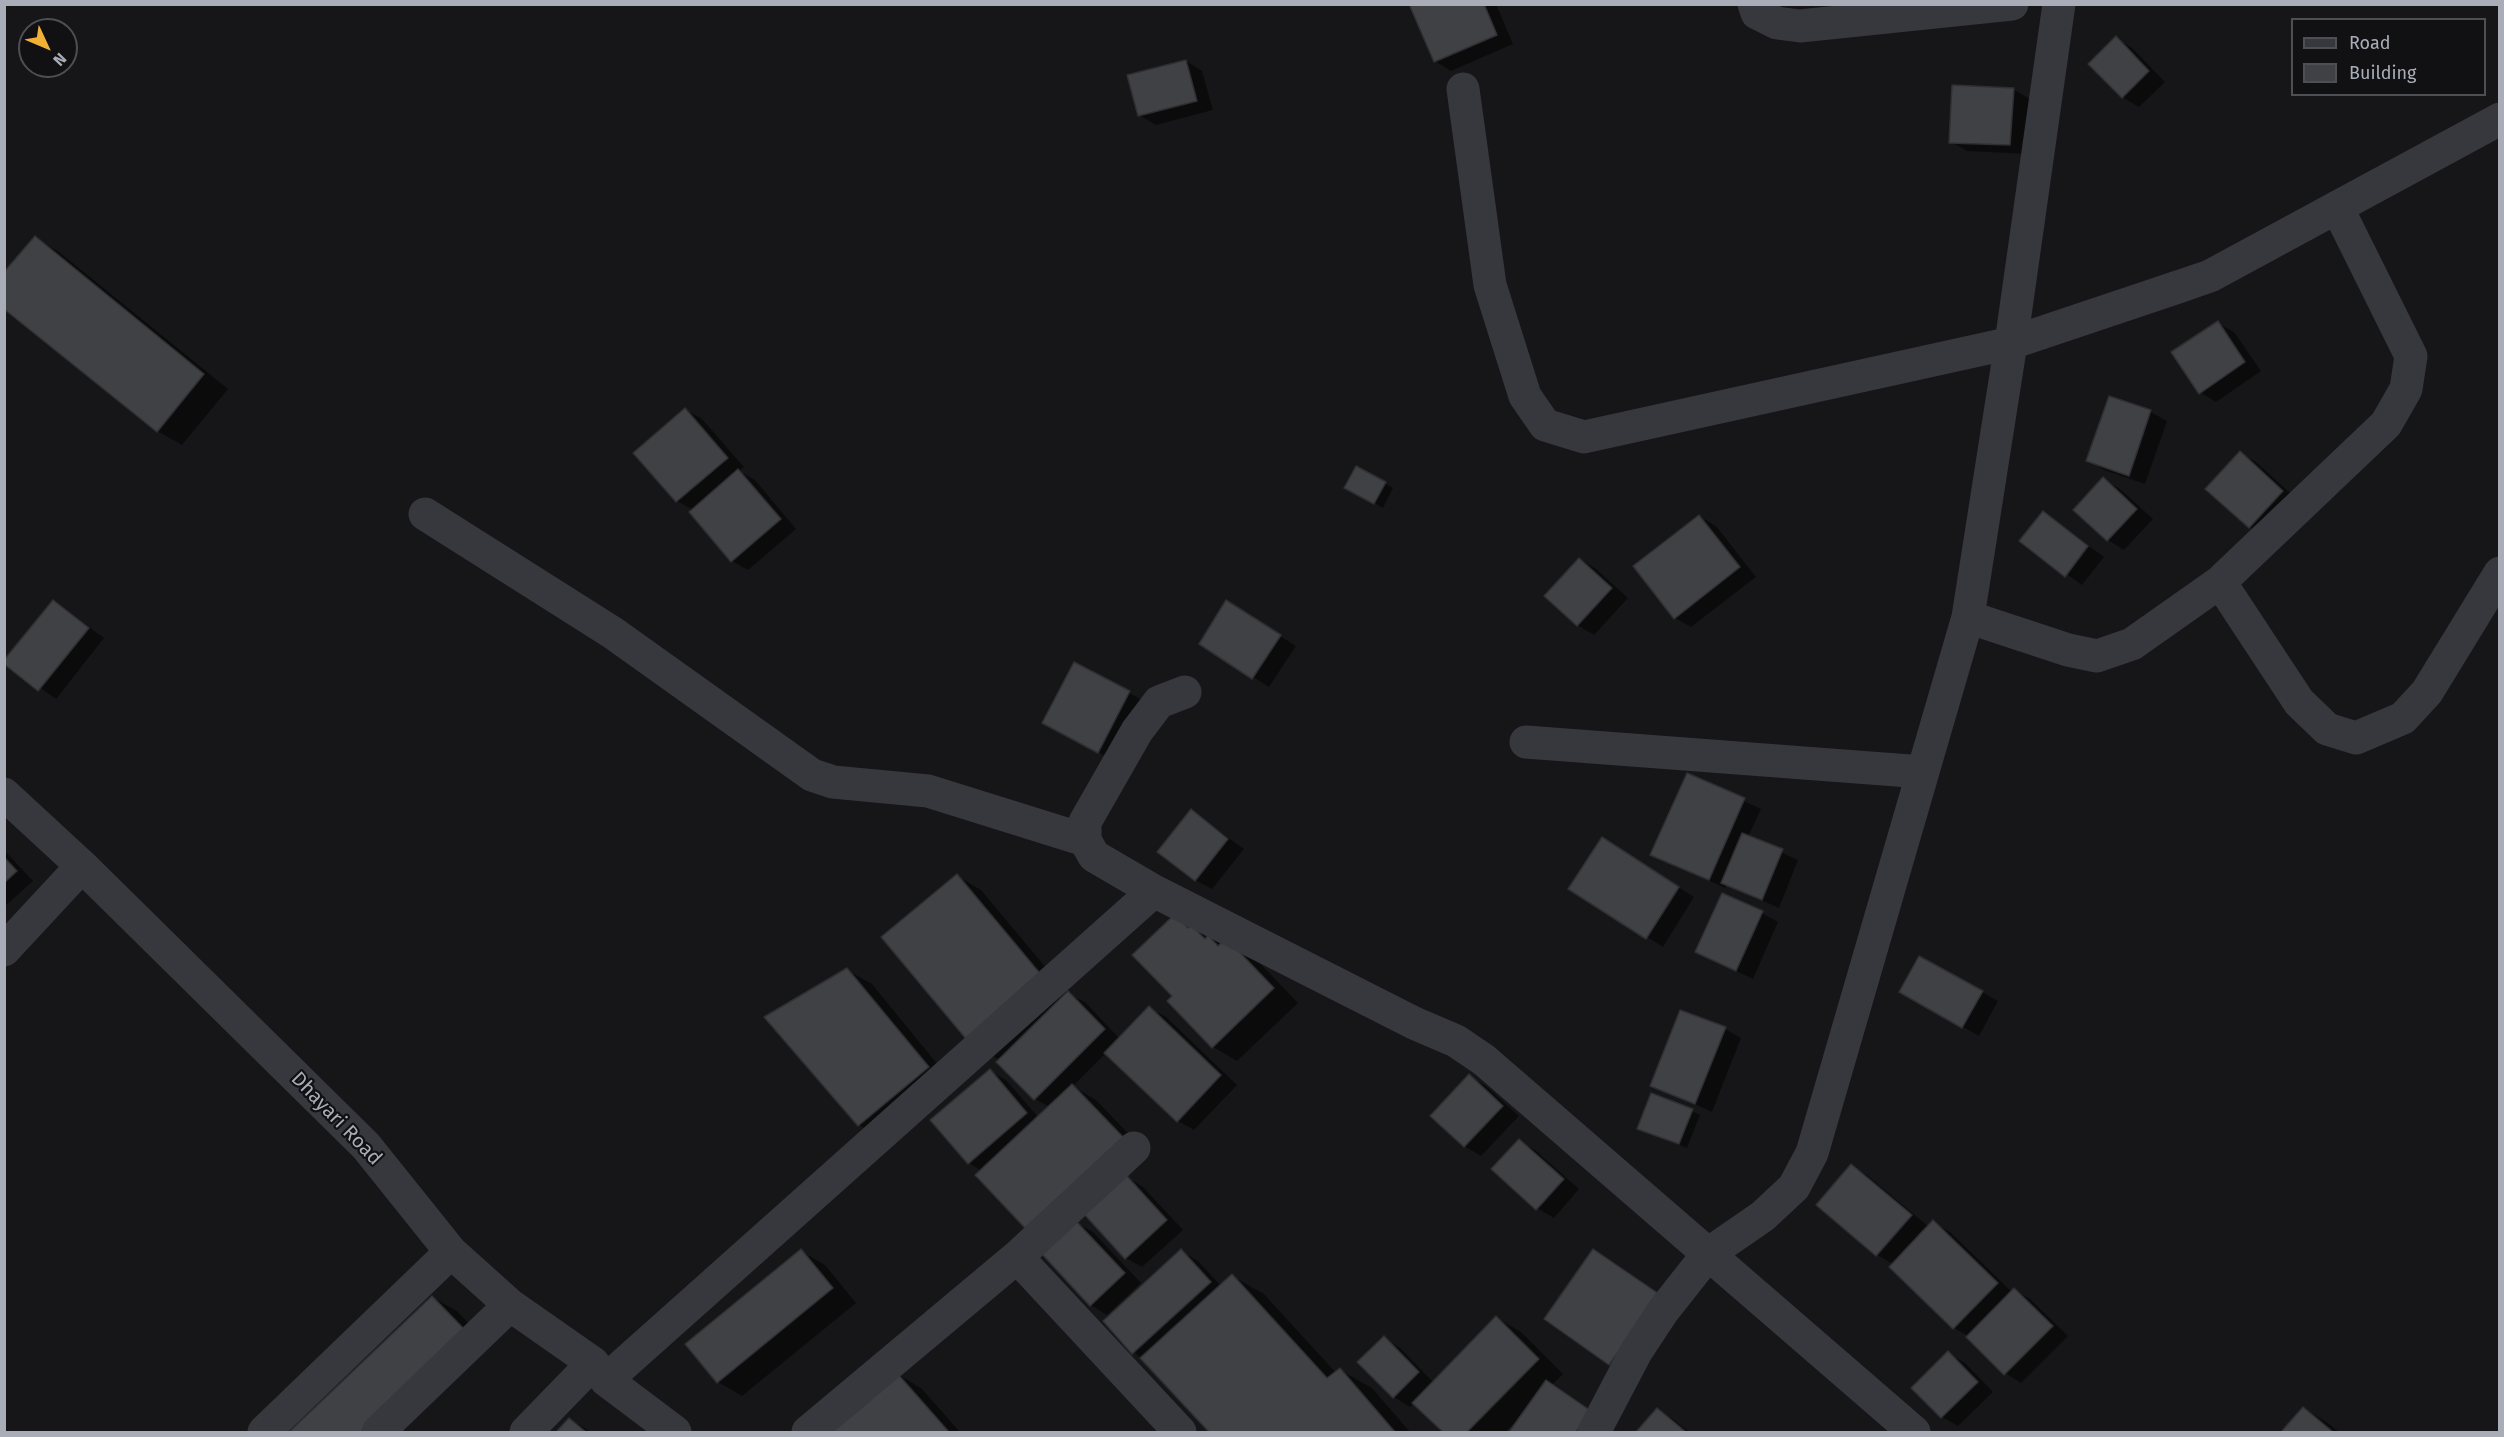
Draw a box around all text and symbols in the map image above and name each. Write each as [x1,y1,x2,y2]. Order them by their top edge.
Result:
north arrow [18,18,78,78]
legend [2291,18,2486,96]
text: Road [2349,32,2391,54]
text: N [49,49,70,70]
text: Building [2349,62,2416,84]
street label: Dhayari Road [286,1067,386,1171]

